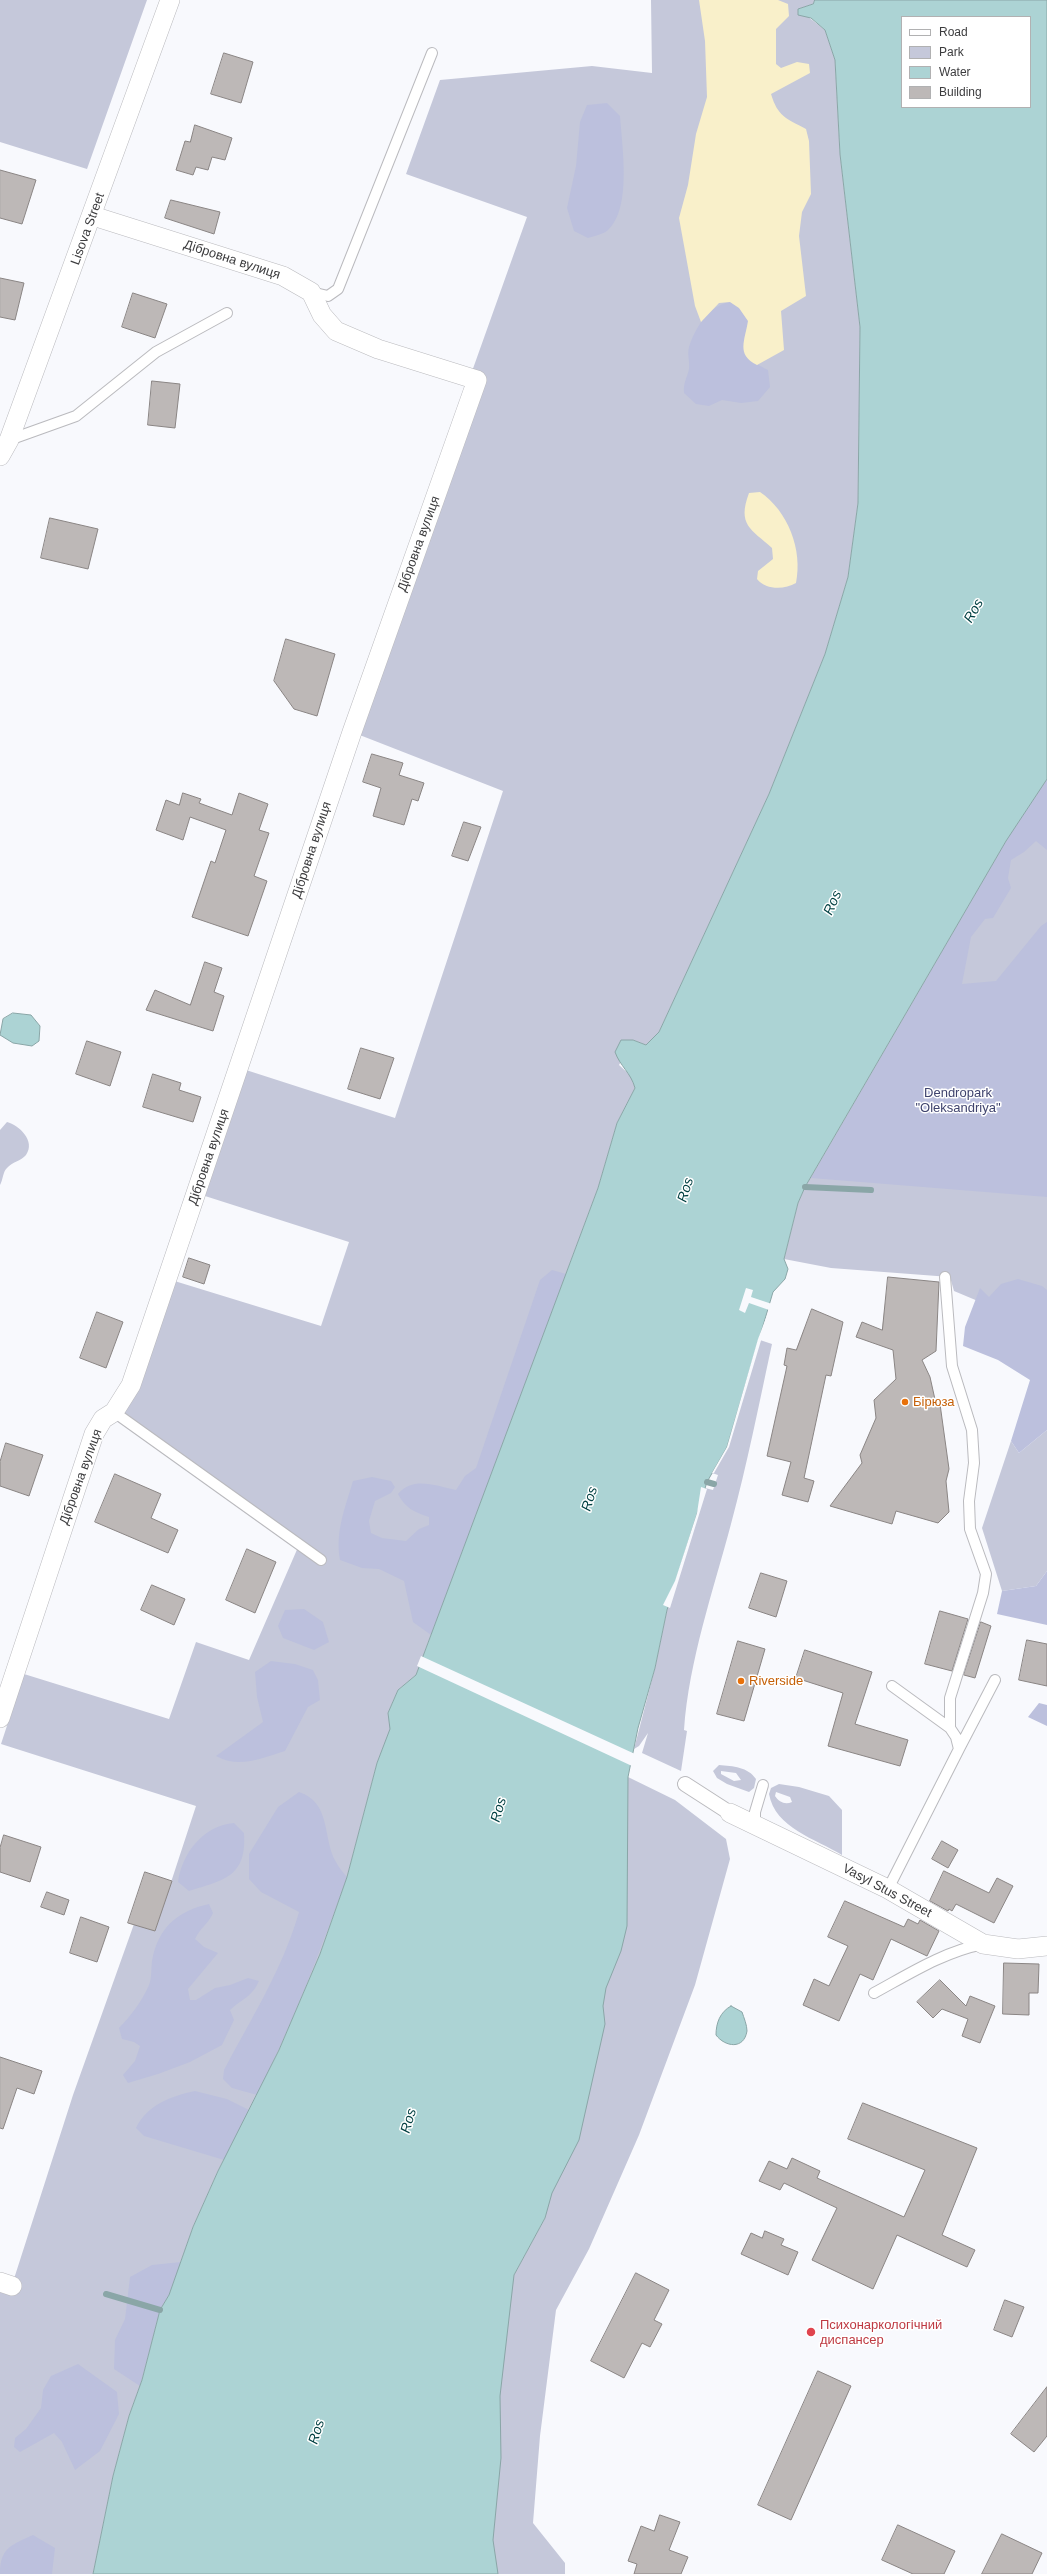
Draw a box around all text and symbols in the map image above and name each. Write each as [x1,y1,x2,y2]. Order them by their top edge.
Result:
legend [901,16,1031,108]
text: Road [939,25,968,39]
text: Park [939,45,964,59]
text: Water [939,65,971,79]
text: Building [939,85,982,99]
street label: Lisova Street [68,191,108,267]
street label: Дібровна вулиця [182,237,282,283]
street label: Дібровна вулиця [394,494,444,594]
water label: Ros [961,596,987,626]
street label: Дібровна вулиця [289,800,335,900]
water label: Ros [820,888,846,918]
park label: Dendropark "Oleksandriya" [915,1085,1001,1116]
street label: Дібровна вулиця [185,1107,233,1207]
water label: Ros [674,1176,698,1204]
place label: Бірюза [913,1394,955,1410]
marker: Бірюза [900,1397,910,1407]
street label: Дібровна вулиця [56,1427,106,1527]
water label: Ros [578,1485,602,1513]
place label: Riverside [749,1673,803,1689]
marker: Riverside [736,1676,746,1686]
water label: Ros [487,1796,511,1824]
street label: Vasyl Stus Street [840,1861,934,1921]
water label: Ros [397,2107,421,2135]
place label: Психонаркологічний диспансер [820,2317,942,2348]
marker: Психонаркологічний диспансер [805,2326,817,2338]
water label: Ros [305,2418,329,2446]

